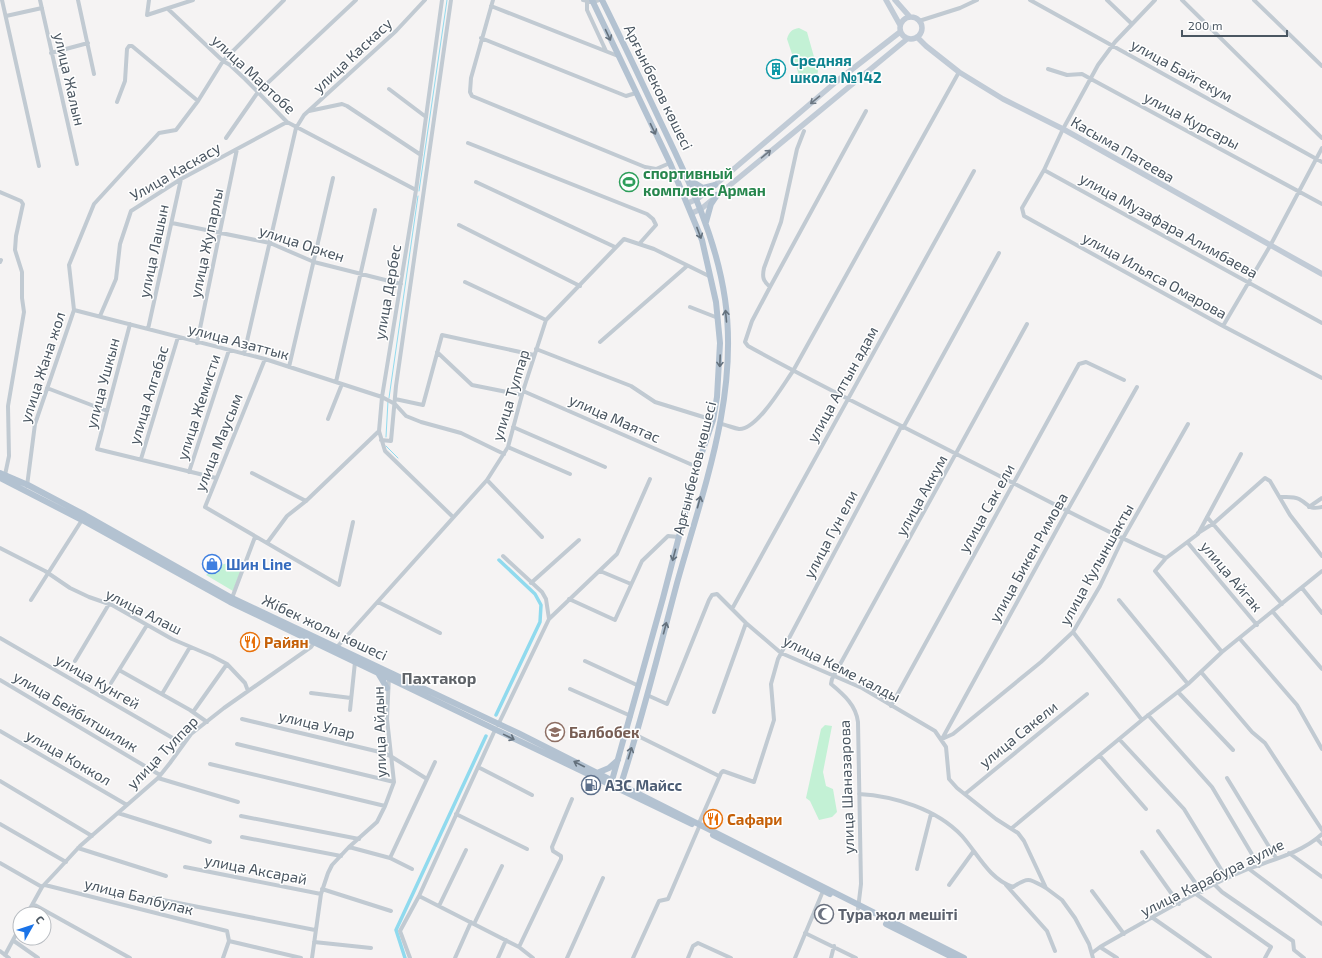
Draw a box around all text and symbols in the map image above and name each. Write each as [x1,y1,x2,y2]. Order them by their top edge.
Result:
scale bar [1182,12,1287,38]
street label: улица Каскасу [309,14,396,97]
text: 200 m [1188,18,1222,32]
street label: Арғынбеков көшесі [621,21,697,153]
one-way arrow [605,29,612,41]
street label: улица Жалын [50,31,89,128]
street label: улица Мартобе [208,31,300,118]
street label: улица Байгекум [1128,35,1236,106]
place label: Средняя школа №142 [790,51,882,86]
building icon: Средняя школа №142 [765,58,787,80]
street label: улица Курсары [1141,87,1243,154]
one-way arrow [810,96,821,105]
street label: Касыма Патеева [1068,112,1178,186]
one-way arrow [650,122,657,134]
street label: Улица Каскасу [127,138,224,205]
one-way arrow [761,150,771,159]
place label: спортивный комплекс Арман [643,164,766,199]
street label: улица Музафара Алимбаева [1076,168,1261,282]
sports icon: спортивный комплекс Арман [618,171,640,193]
street label: улица Жупарлы [186,187,227,300]
street label: улица Лашын [134,203,173,300]
street label: улица Оркен [257,221,347,266]
one-way arrow [696,227,704,239]
street label: улица Ильяса Омарова [1079,228,1230,323]
street label: улица Дербес [370,243,405,341]
street label: улица Жана жол [15,309,69,425]
one-way arrow [723,310,730,323]
street label: улица Азаттык [186,319,291,364]
street label: улица Алтын адам [803,323,882,446]
street label: улица Ушкын [81,336,124,430]
street label: улица Алгабас [124,343,173,447]
street label: улица Тулпар [488,347,533,443]
street label: улица Жемисти [172,352,225,463]
one-way arrow [716,354,723,367]
street label: улица Маусым [190,390,247,494]
street label: улица Маятас [566,390,663,447]
street label: Арғынбеков көшесі [669,399,719,537]
street label: улица Аккум [891,451,952,539]
street label: улица Сак ели [954,460,1019,556]
street label: улица Гун ели [799,487,862,582]
street label: улица Бикен Римова [985,489,1072,625]
one-way arrow [696,496,704,509]
street label: улица Кулыншакты [1055,500,1138,628]
street label: улица Айгак [1196,537,1267,616]
one-way arrow [670,548,677,561]
shop icon: Шин Line [201,553,223,575]
place label: Шин Line [226,555,292,573]
street label: улица Алаш [102,584,185,639]
street label: Жібек жолы көшесі [260,590,390,664]
one-way arrow [662,621,669,634]
restaurant icon: Райян [239,631,261,653]
street label: улица Кеме калды [780,631,904,706]
place label: Райян [264,633,309,651]
street label: улица Кунгей [52,650,143,713]
street label: улица Бейбитшилик [10,667,142,756]
district label: Пахтакор [402,668,476,687]
street label: улица Айдын [368,686,391,778]
street label: улица Сакели [975,697,1061,772]
street label: улица Улар [277,706,357,743]
street label: улица Тулпар [123,712,202,793]
street label: улица Шаназарова [835,720,858,854]
school or university icon: Балбобек [544,721,566,743]
place label: Балбобек [569,723,640,741]
street label: улица Коккол [23,725,115,790]
one-way arrow [503,734,515,741]
one-way arrow [627,746,634,759]
one-way arrow [574,760,586,767]
fuel station icon: АЗС Майсс [580,774,602,796]
place label: АЗС Майсс [605,776,682,794]
restaurant icon: Сафари [702,808,724,830]
place label: Сафари [727,810,782,828]
street label: улица Карабура аулие [1137,834,1287,921]
street label: улица Аксарай [203,850,309,889]
street label: улица Балбулак [82,874,195,919]
mosque icon: Тура жол мешіті [813,903,835,925]
place label: Тура жол мешіті [838,905,958,923]
north arrow [12,906,52,946]
text: С [33,913,48,926]

